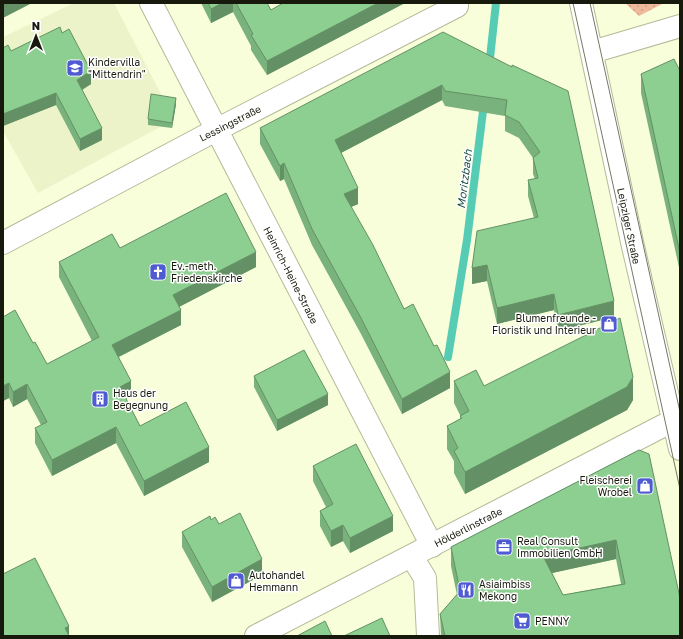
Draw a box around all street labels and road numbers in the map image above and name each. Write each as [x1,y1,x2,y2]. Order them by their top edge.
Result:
street label: Lessingstraße [197,102,263,144]
street label: Leipziger Straße [615,187,643,265]
street label: Heinrich-Heine-Straße [261,224,321,326]
street label: Hölderlinstraße [432,505,504,549]

